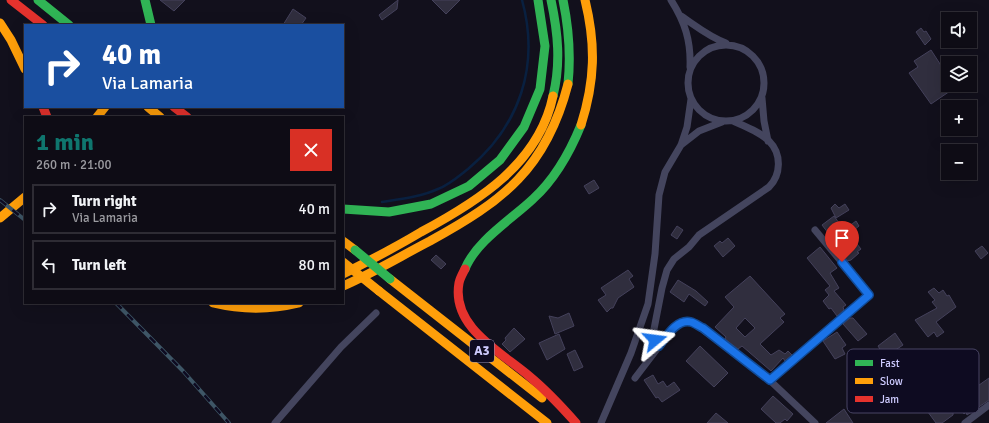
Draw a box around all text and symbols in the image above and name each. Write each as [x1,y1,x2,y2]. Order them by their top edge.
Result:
map controls [941,12,977,180]
button: sound [941,12,977,48]
text: 40 m [102,38,161,72]
icon: right [36,40,88,92]
button: layers [941,56,977,92]
text: Via Lamaria [102,72,193,94]
button: + [941,100,977,136]
text: 1 min [36,127,94,157]
button: close [290,129,332,171]
button: − [941,144,977,180]
text: 260 m · 21:00 [36,157,112,173]
text: Turn right [72,192,137,210]
icon: right [38,198,60,220]
text: 40 m [299,200,330,218]
text: Via Lamaria [72,210,138,226]
pin [825,221,859,262]
icon: arrive [831,227,853,249]
icon: left [38,254,60,276]
text: Turn left [72,256,126,274]
text: 80 m [299,256,330,274]
position arrow [634,319,676,361]
road number: A3 [470,340,494,362]
legend [847,349,979,413]
text: Fast [880,357,900,370]
text: Slow [880,375,903,388]
text: Jam [880,393,899,406]

